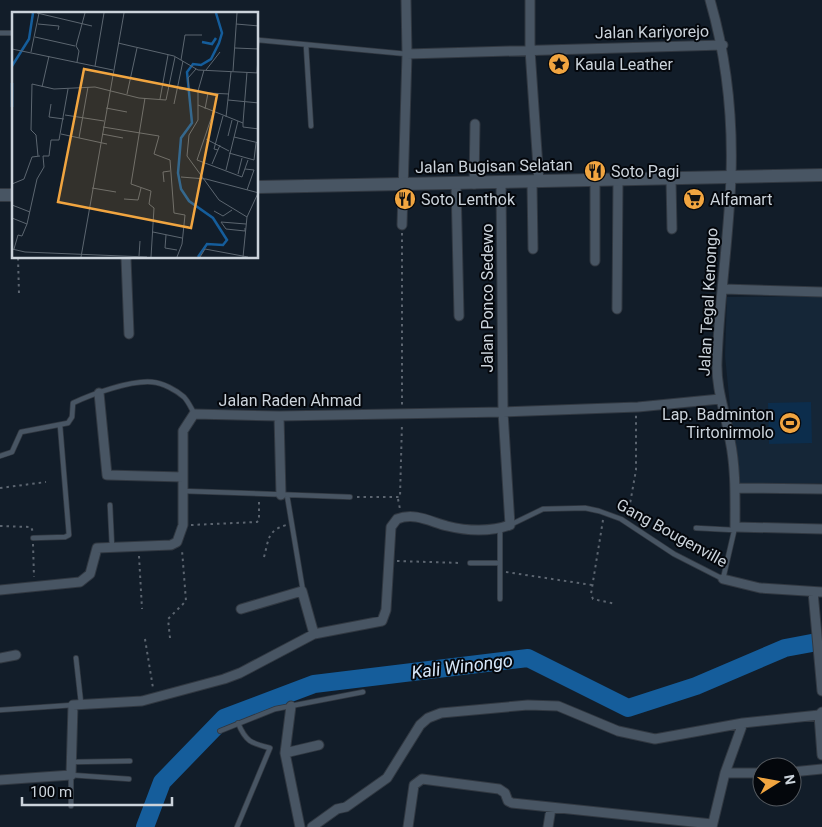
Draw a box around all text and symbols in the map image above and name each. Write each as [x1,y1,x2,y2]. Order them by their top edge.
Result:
inset map [12,12,259,259]
street label: Jalan Kariyorejo [595,22,709,42]
place icon: Kaula Leather [547,52,571,76]
place label: Kaula Leather [575,55,673,74]
street label: Jalan Bugisan Selatan [415,155,573,177]
restaurant icon: Soto Pagi [583,159,607,183]
place label: Soto Pagi [611,162,679,181]
restaurant icon: Soto Lenthok [393,187,417,211]
supermarket icon: Alfamart [682,187,706,211]
place label: Soto Lenthok [421,190,516,209]
place label: Alfamart [710,190,772,209]
street label: Jalan Ponco Sedewo [478,224,497,373]
street label: Jalan Tegal Kenongo [695,227,721,377]
street label: Jalan Raden Ahmad [219,391,361,410]
place label: Lap. Badminton Tirtonirmolo [662,405,774,442]
sports icon: Lap. Badminton Tirtonirmolo [778,411,802,435]
street label: Gang Bougenville [613,495,731,571]
water label: Kali Winongo [410,649,514,683]
north arrow [752,757,802,807]
text: N [781,773,799,786]
scale bar [22,774,172,806]
text: 100 m [30,783,72,801]

